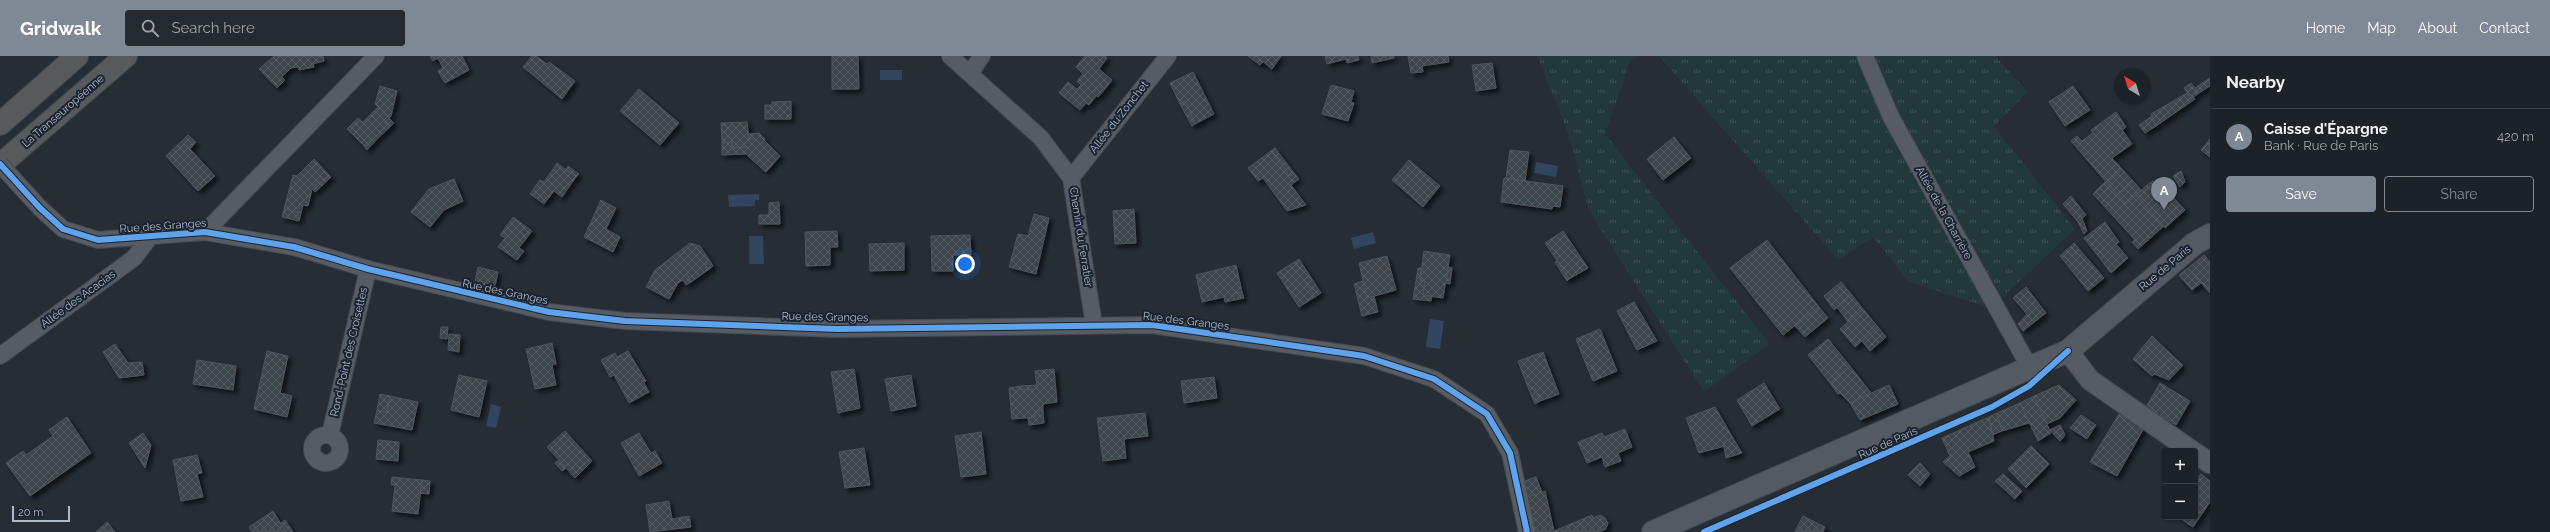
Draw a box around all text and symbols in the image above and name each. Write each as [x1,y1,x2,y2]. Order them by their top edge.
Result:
search box [125,10,405,46]
text: Gridwalk [20,17,101,39]
icon: search [139,17,161,39]
text: Search here [171,19,255,37]
text: Home [2306,20,2345,36]
text: Map [2367,20,2396,36]
text: About [2418,20,2457,36]
text: Contact [2479,20,2530,36]
north arrow [2114,68,2150,104]
street label: La Transeuropéenne [19,72,107,150]
text: Nearby [2226,72,2285,92]
street label: Allée du Zonchet [1087,78,1151,156]
text: Caisse d'Épargne [2264,120,2388,138]
text: A [2235,129,2243,144]
text: 420 m [2497,129,2534,144]
text: Bank · Rue de Paris [2264,138,2378,153]
street label: Allée de la Charrière [1913,164,1975,262]
button: Save [2226,176,2376,212]
button: Share [2384,176,2534,212]
pin: A [2151,177,2177,210]
street label: Chemin du Ferratier [1067,186,1095,288]
street label: Rue des Granges [119,216,207,236]
street label: Rue de Paris [2137,243,2193,293]
your location [955,254,975,274]
street label: Allée des Acacias [38,268,118,330]
street label: Rue des Granges [461,277,549,307]
street label: Rond-Point des Croisettes [328,286,370,418]
street label: Rue des Granges [1142,309,1230,333]
street label: Rue des Granges [781,310,869,324]
street label: Rue de Paris [1856,424,1920,462]
map controls [2162,448,2198,520]
button: + [2162,448,2198,484]
button: − [2162,484,2198,520]
scale bar [12,504,70,523]
text: 20 m [18,506,43,519]

